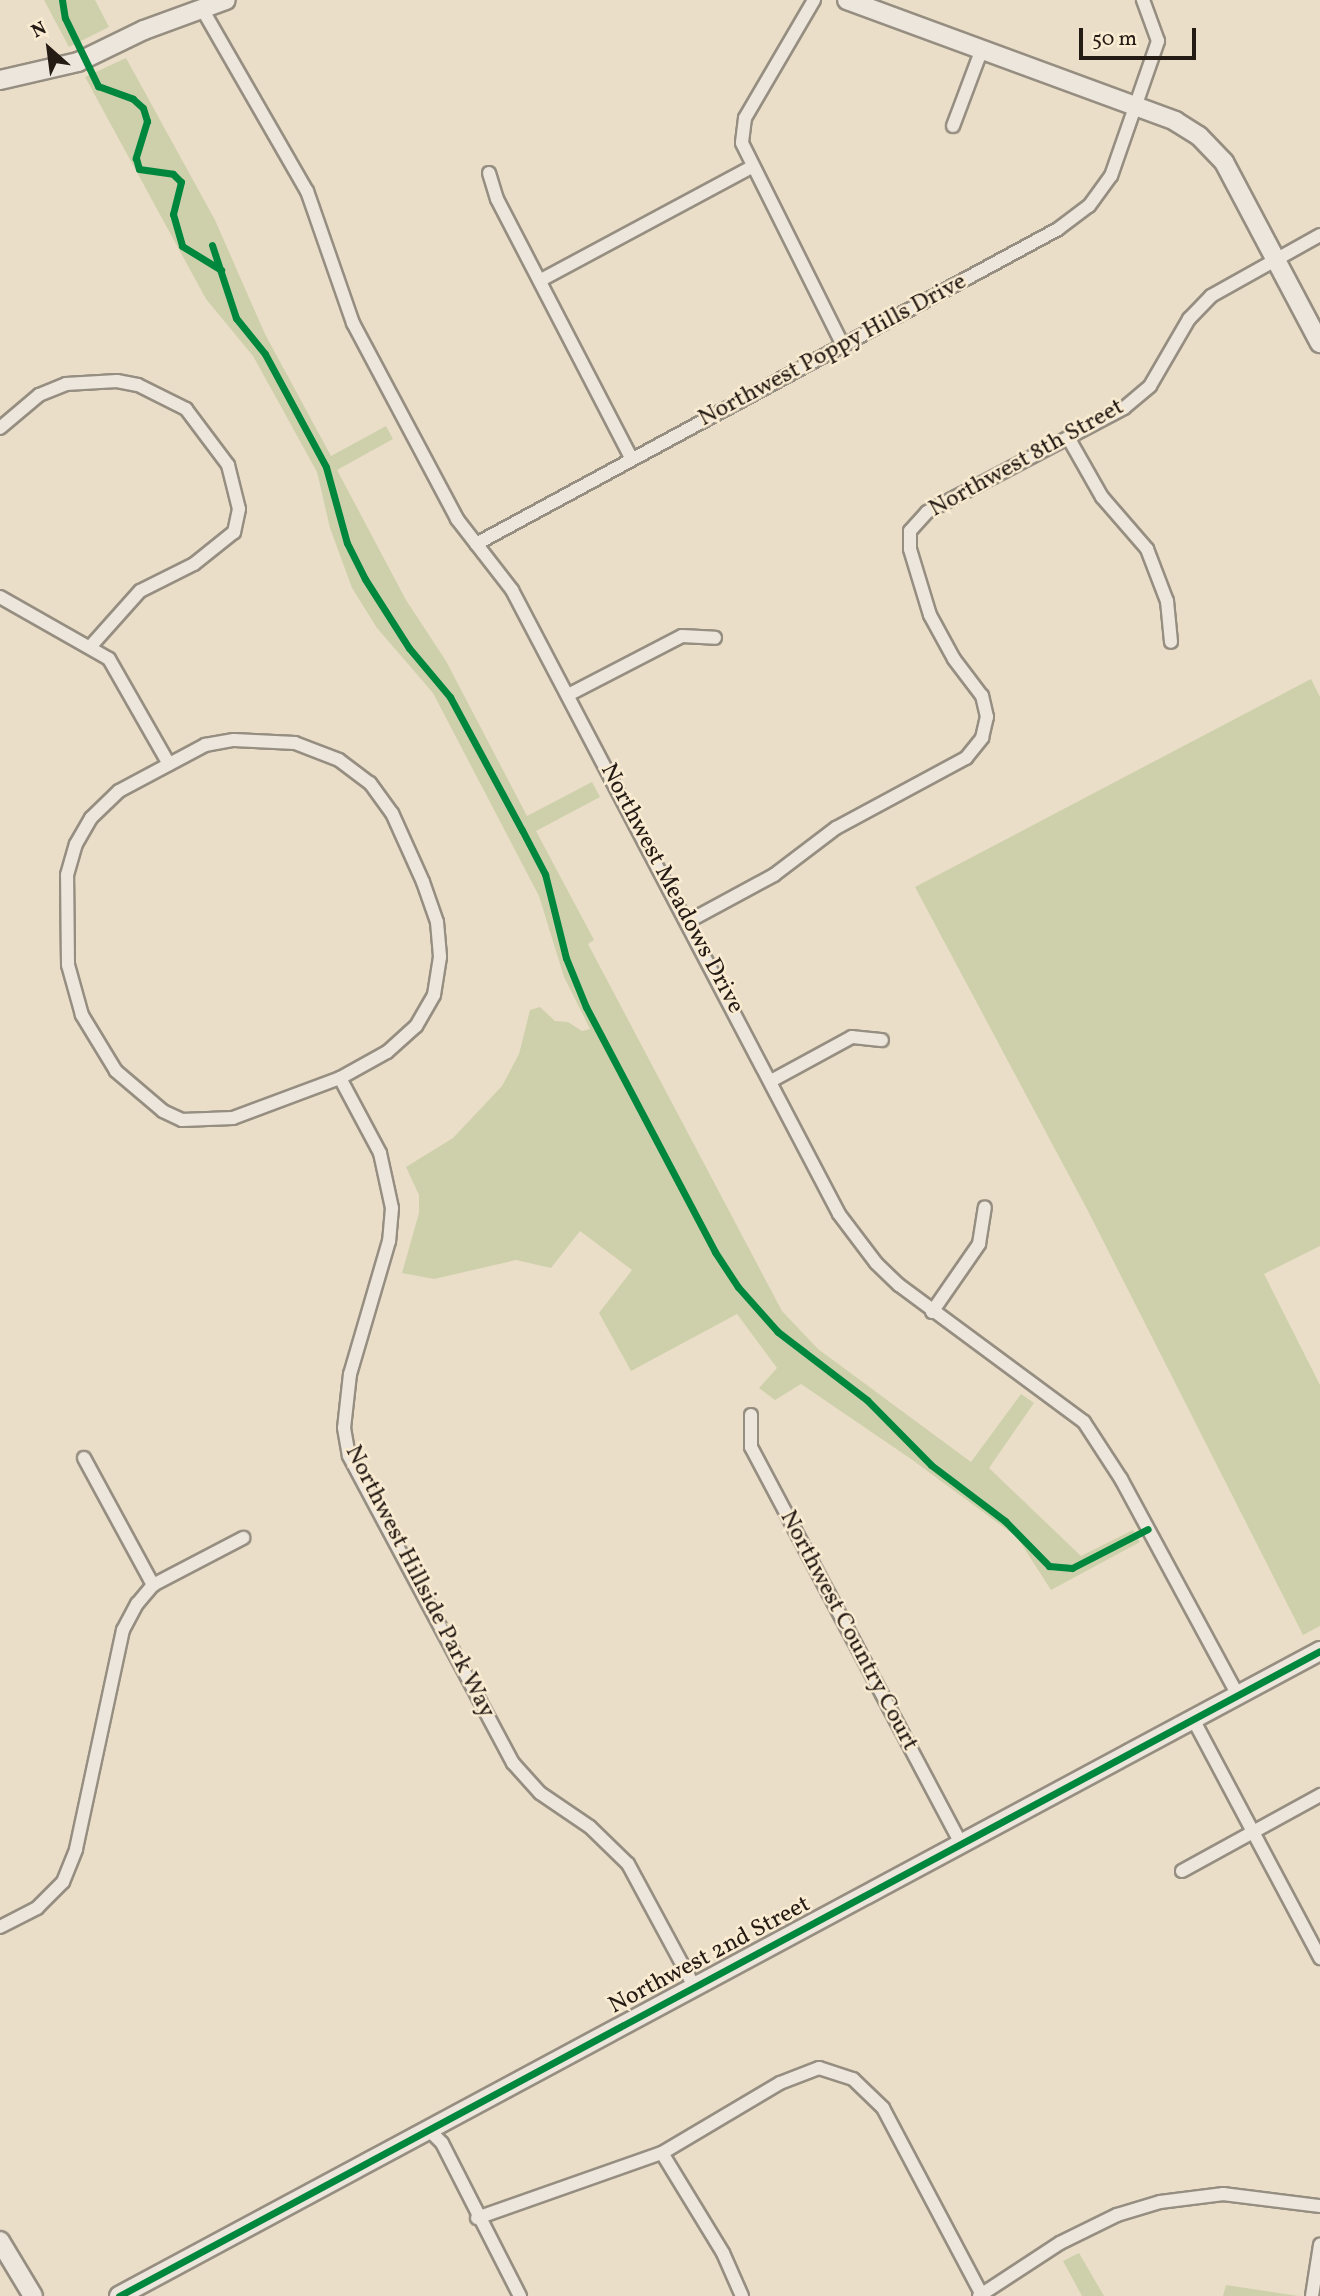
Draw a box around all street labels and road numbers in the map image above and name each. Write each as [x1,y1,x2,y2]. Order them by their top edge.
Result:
street label: Northwest Poppy Hills Drive [694,268,972,434]
street label: Northwest 8th Street [925,394,1129,524]
street label: Northwest Meadows Drive [593,759,749,1019]
street label: Northwest Hillside Park Way [337,1441,501,1723]
street label: Northwest Country Court [772,1506,924,1756]
street label: Northwest 2nd Street [604,1891,816,2021]

